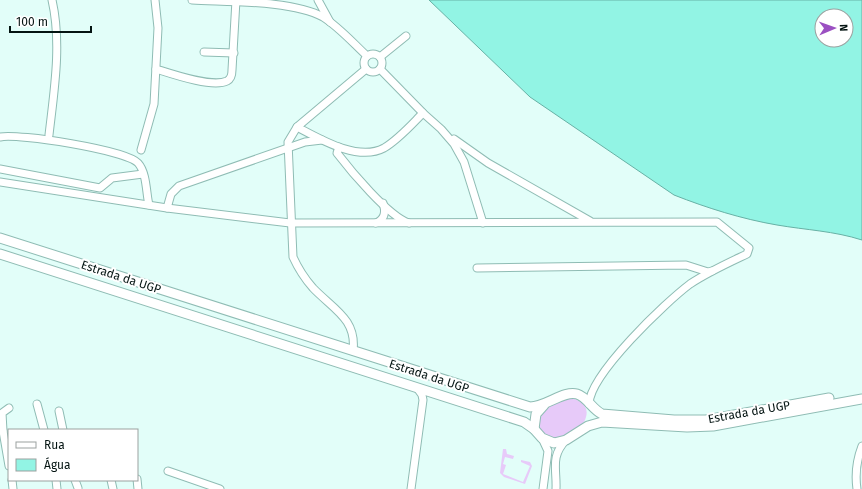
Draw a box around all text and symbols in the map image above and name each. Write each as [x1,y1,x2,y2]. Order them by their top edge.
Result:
scale bar [10,8,91,34]
north arrow [814,8,854,48]
text: 100 m [16,15,48,29]
text: N [837,24,850,32]
street label: Estrada da UGP [79,257,163,297]
street label: Estrada da UGP [387,356,471,396]
street label: Estrada da UGP [707,398,791,426]
legend [8,429,138,481]
text: Rua [44,438,65,452]
text: Água [44,457,71,472]

